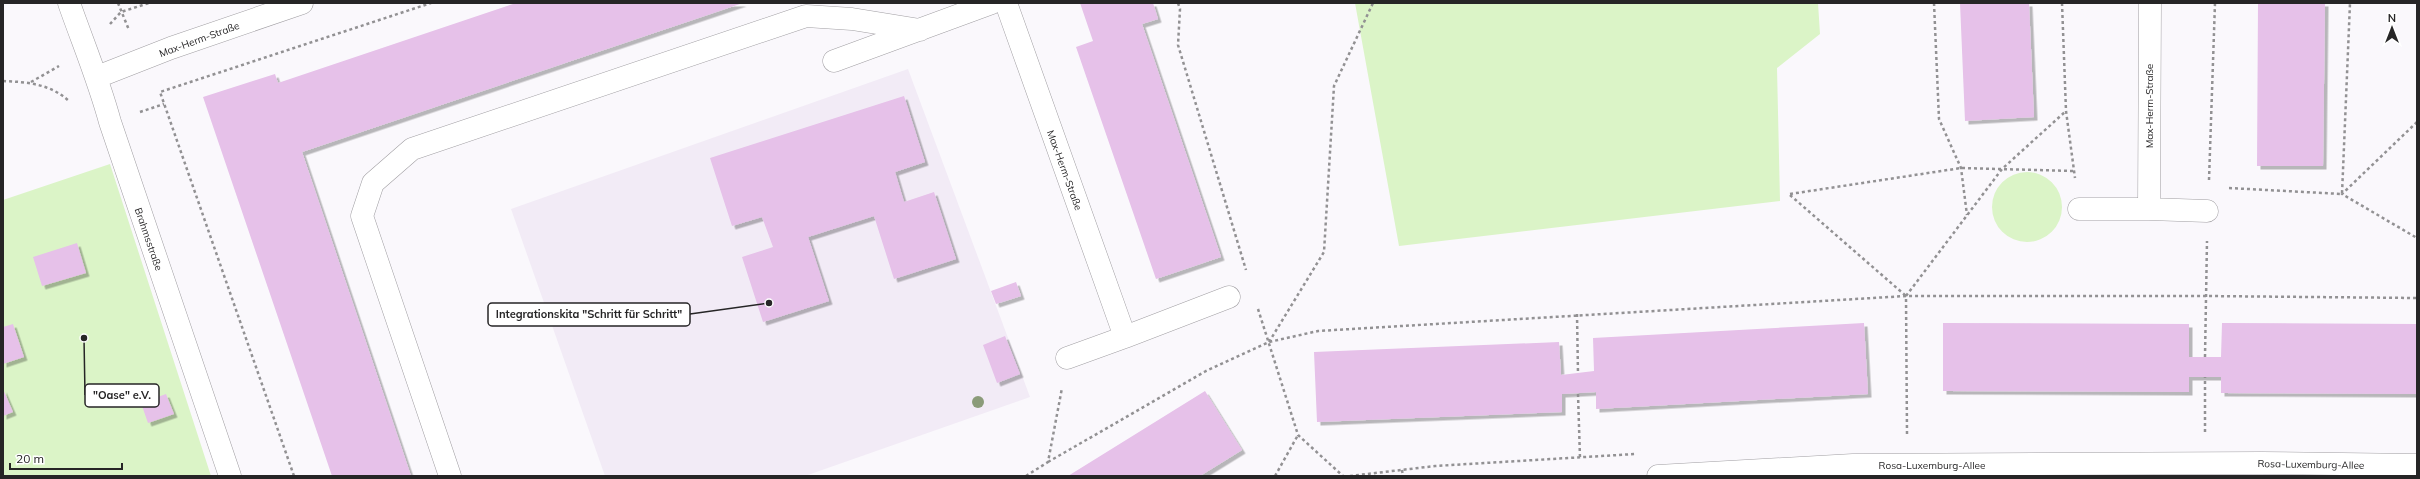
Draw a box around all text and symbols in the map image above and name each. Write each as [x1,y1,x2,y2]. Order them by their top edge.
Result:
north arrow [2372,8,2412,48]
text: N [2388,11,2396,25]
street label: Max-Herm-Straße [157,19,241,60]
street label: Max-Herm-Straße [2143,64,2156,148]
street label: Max-Herm-Straße [1044,128,1085,212]
street label: Brahmsstraße [132,206,165,272]
callout: Integrationskita "Schritt für Schritt" [488,303,690,326]
text: Integrationskita "Schritt für Schritt" [496,307,682,321]
callout: "Oase" e.V. [85,384,159,407]
text: "Oase" e.V. [93,388,151,402]
scale bar [10,445,122,471]
text: 20 m [16,451,44,466]
street label: Rosa-Luxemburg-Allee [2257,457,2364,472]
street label: Rosa-Luxemburg-Allee [1879,459,1985,472]

